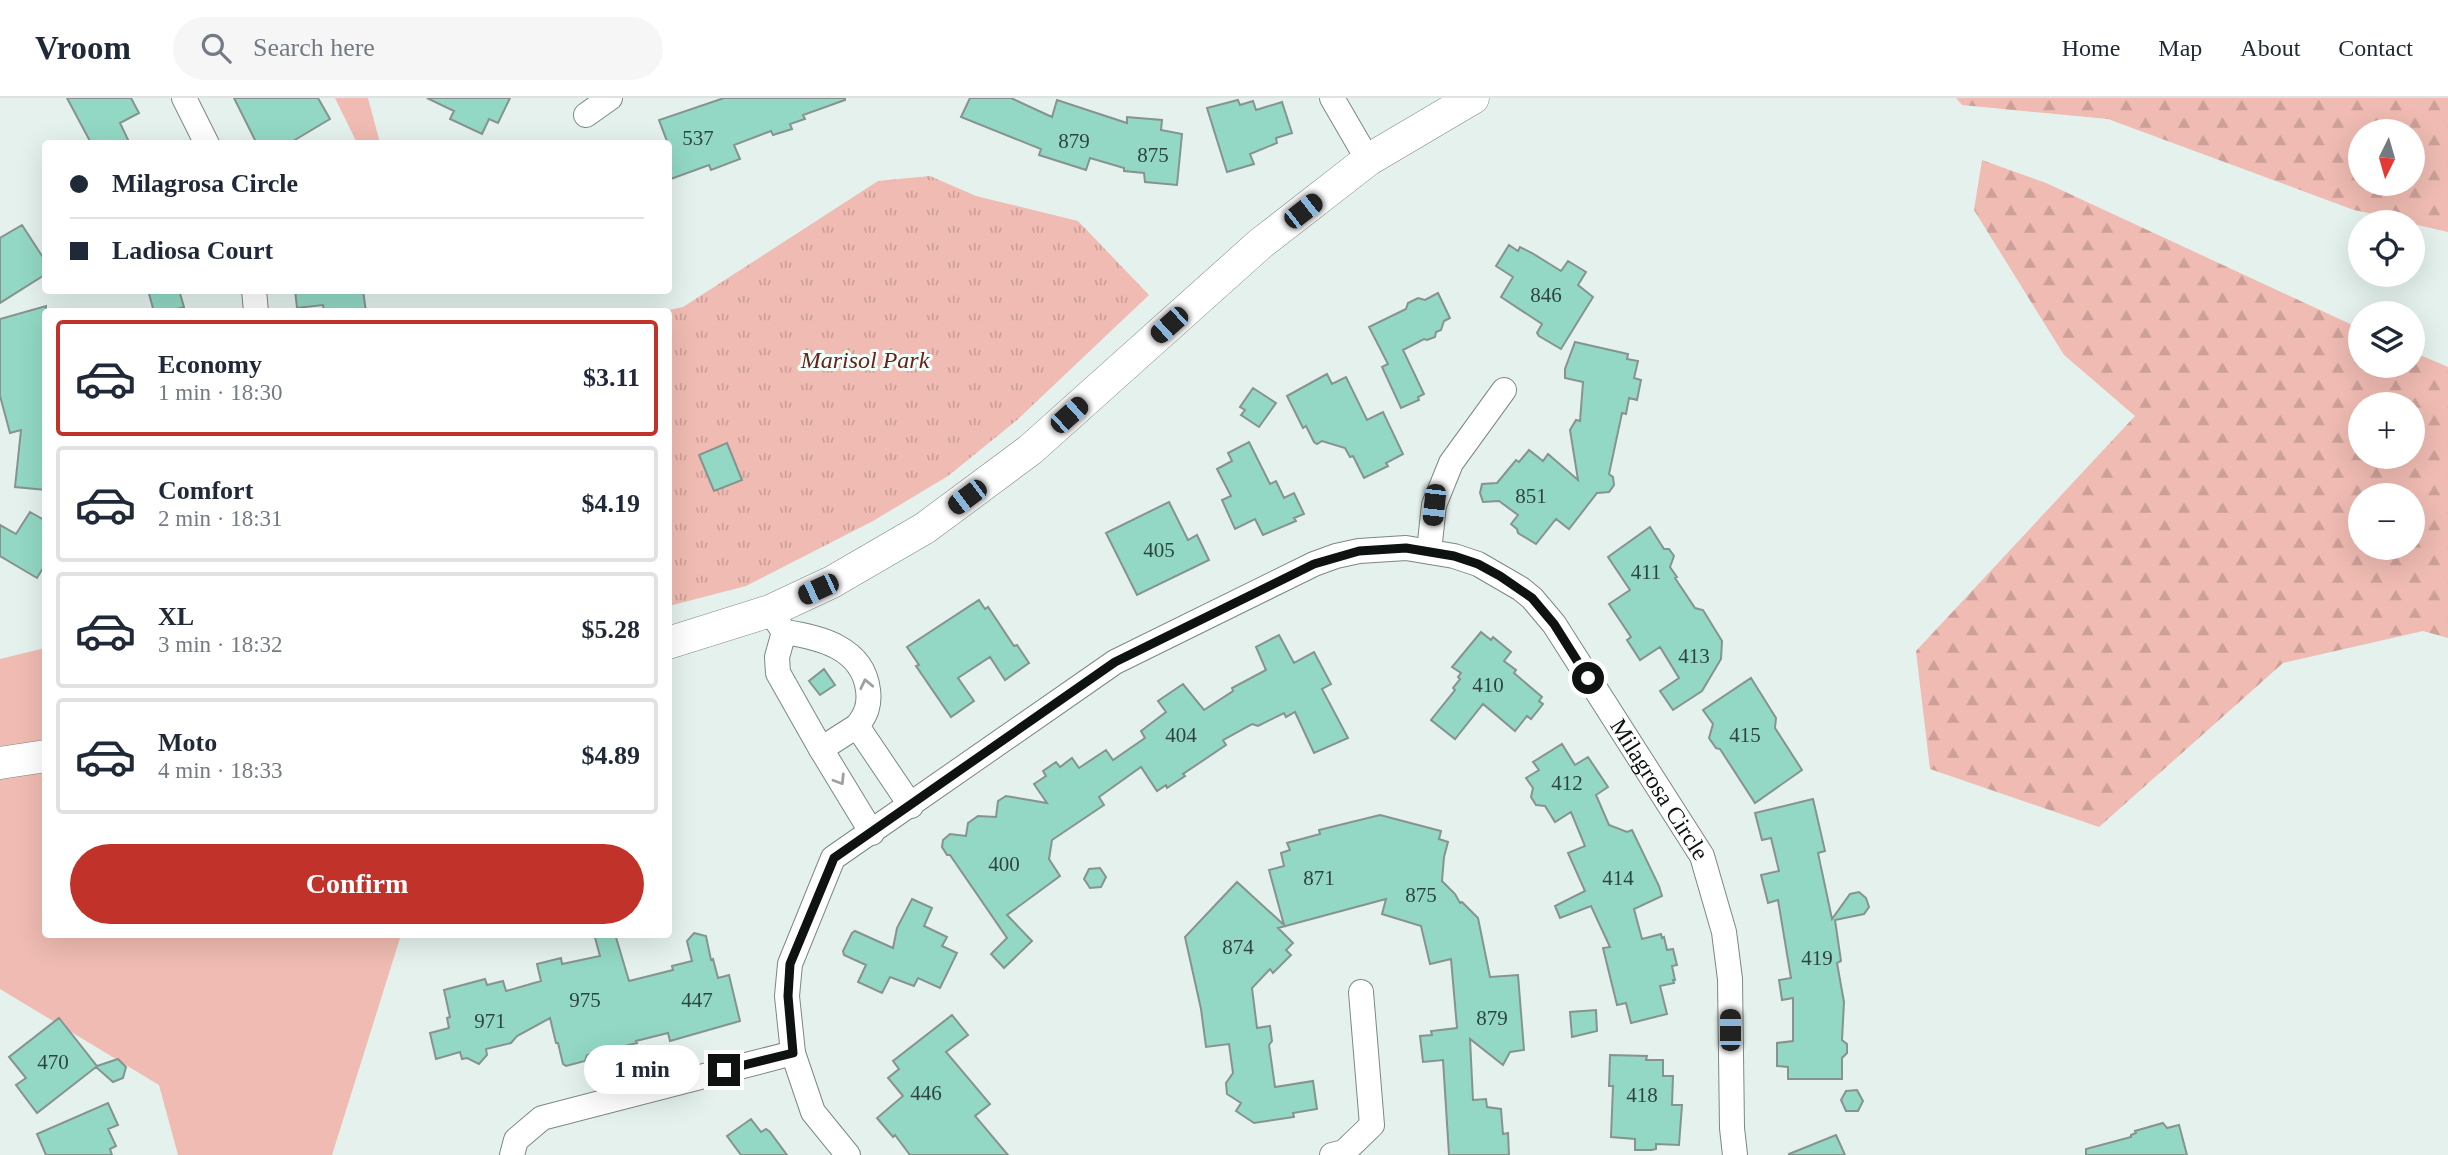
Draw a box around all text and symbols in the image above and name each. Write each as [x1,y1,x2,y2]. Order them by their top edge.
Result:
search box [173,17,663,80]
icon: search [197,29,235,67]
text: Vroom [35,30,131,66]
text: Search here [253,33,375,62]
text: Home [2062,35,2120,61]
text: Map [2158,35,2202,61]
text: About [2240,35,2300,61]
text: Contact [2338,35,2413,61]
north arrow [2348,119,2426,196]
map controls [2348,119,2425,560]
house number: 537 [682,126,714,150]
house number: 879 [1058,129,1090,153]
house number: 875 [1137,143,1169,167]
text: Milagrosa Circle [112,169,298,198]
car [1280,190,1327,232]
button: locate [2348,210,2425,287]
text: Ladiosa Court [112,236,273,265]
house number: 846 [1530,283,1562,307]
button: layers [2348,301,2425,378]
car [1147,303,1192,347]
icon: car [74,347,137,410]
park label: Marisol Park [800,347,930,373]
text: Economy [158,350,262,379]
text: $3.11 [583,363,640,392]
text: 1 min · 18:30 [158,380,283,405]
button: + [2348,392,2425,469]
car [1047,393,1092,437]
icon: car [74,473,137,536]
text: Comfort [158,476,253,505]
car [944,476,991,518]
car [1422,483,1447,527]
button: − [2348,483,2425,560]
house number: 851 [1515,484,1547,508]
text: $4.19 [582,489,640,518]
text: 2 min · 18:31 [158,506,283,531]
house number: 405 [1143,538,1175,562]
house number: 411 [1631,560,1661,584]
car [795,571,842,607]
icon: car [74,599,137,662]
text: XL [158,602,194,631]
text: $5.28 [582,615,640,644]
text: 3 min · 18:32 [158,632,283,657]
house number: 413 [1678,644,1710,668]
route start [1572,662,1604,694]
house number: 410 [1472,673,1504,697]
one-way arrow [860,679,875,691]
street label: Milagrosa Circle [1605,714,1714,865]
house number: 404 [1165,723,1197,747]
house number: 415 [1729,723,1761,747]
icon: car [74,725,137,788]
text: Moto [158,728,217,757]
text: $4.89 [582,741,640,770]
text: 4 min · 18:33 [158,758,283,783]
house number: 412 [1551,771,1583,795]
one-way arrow [831,773,844,786]
button: Confirm [70,844,644,924]
house number: 400 [988,852,1020,876]
house number: 871 [1303,866,1335,890]
house number: 414 [1602,866,1634,890]
house number: 875 [1405,883,1437,907]
house number: 874 [1222,935,1254,959]
house number: 419 [1801,946,1833,970]
house number: 975 [569,988,601,1012]
house number: 447 [681,988,713,1012]
house number: 879 [1476,1006,1508,1030]
house number: 971 [474,1009,506,1033]
car [1720,1009,1741,1051]
callout: 1 min [584,1046,700,1094]
house number: 470 [37,1050,69,1074]
route end [708,1054,740,1086]
text: 1 min [614,1057,670,1082]
house number: 446 [910,1081,942,1105]
house number: 418 [1626,1083,1658,1107]

